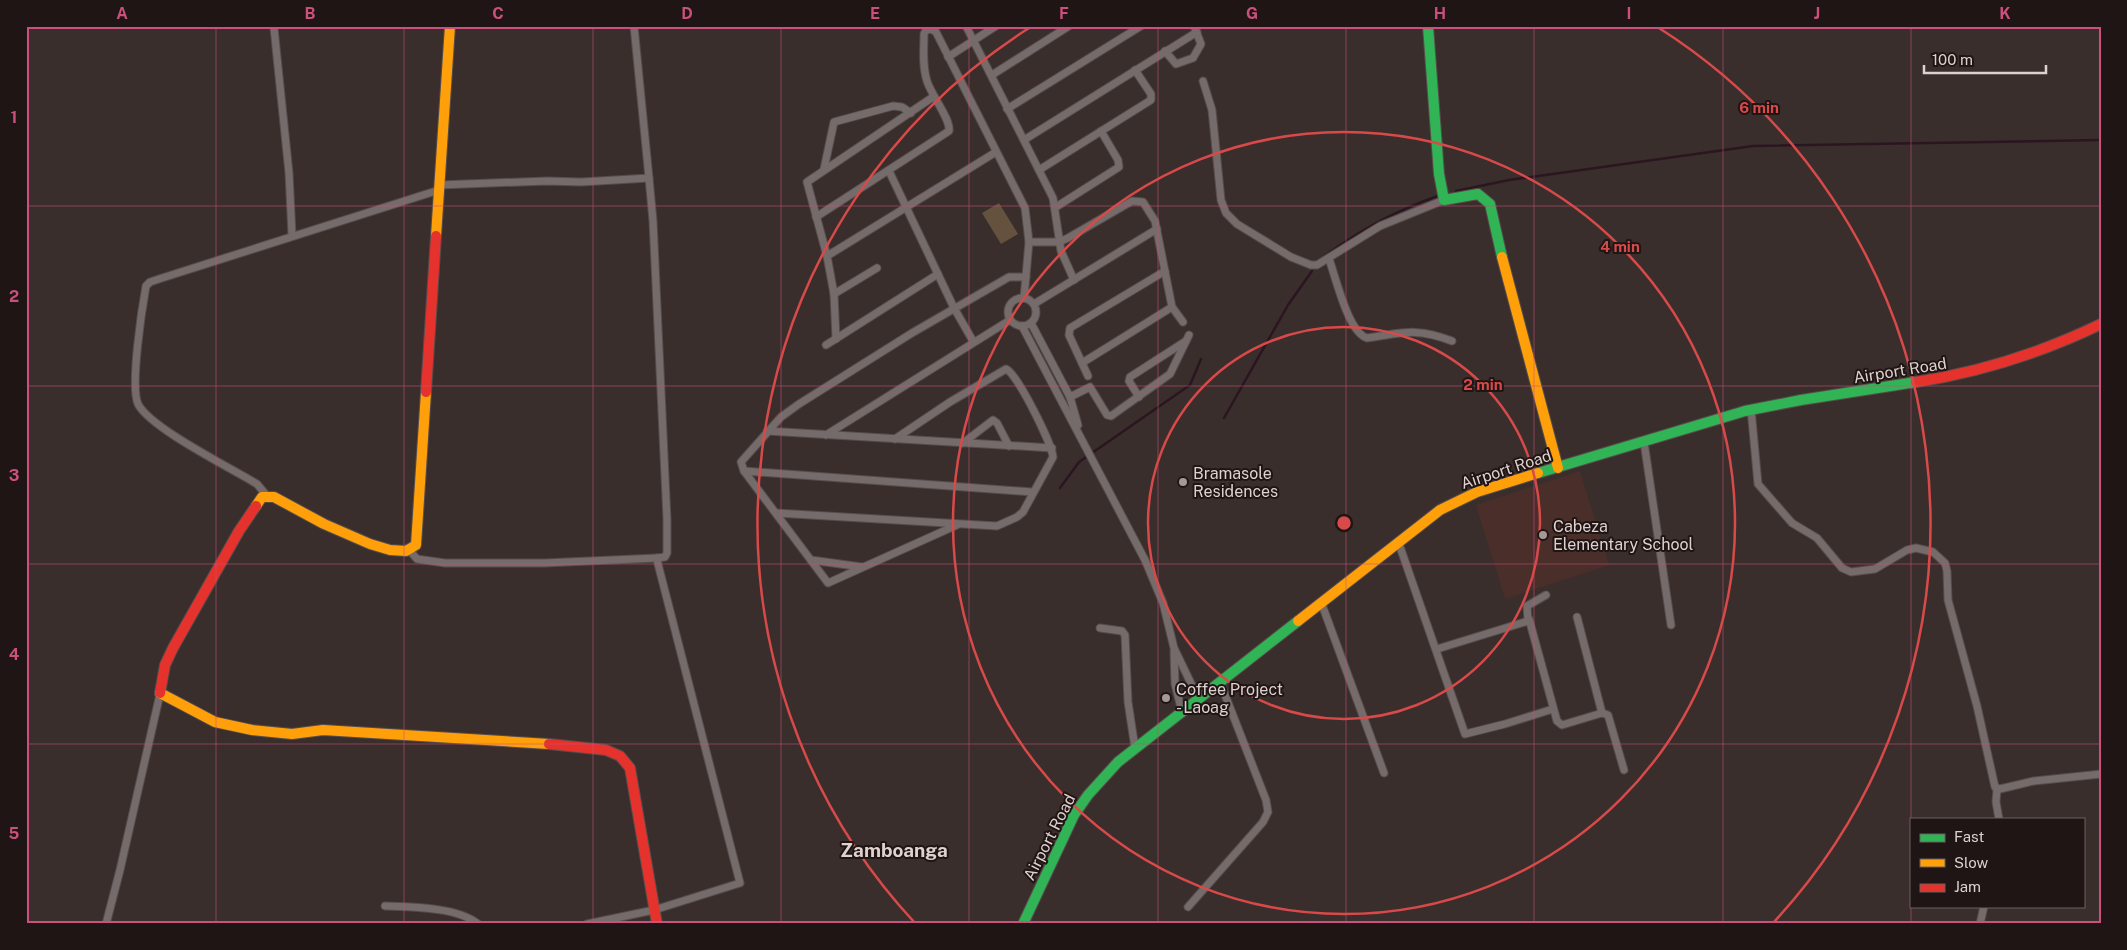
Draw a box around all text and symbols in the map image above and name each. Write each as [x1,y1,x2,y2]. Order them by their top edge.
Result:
text: A [116,4,128,23]
text: B [305,4,316,23]
text: C [492,4,504,23]
text: D [681,4,693,23]
text: E [870,4,880,23]
text: F [1059,4,1069,23]
text: G [1246,4,1258,23]
text: H [1434,4,1446,23]
text: I [1627,4,1631,23]
text: J [1814,4,1820,23]
text: K [1999,4,2011,23]
scale bar [1924,42,2047,74]
text: 100 m [1932,51,1973,68]
text: 6 min [1739,99,1779,116]
text: 1 [11,108,17,127]
text: 4 min [1600,238,1640,255]
text: 2 [9,287,19,306]
street label: Airport Road [1852,354,1948,387]
text: 2 min [1463,376,1503,393]
street label: Airport Road [1458,446,1554,493]
place label: Bramasole Residences [1193,464,1278,501]
text: 3 [9,466,19,485]
marker: Bramasole Residences [1177,476,1189,488]
centre of rings [1335,514,1353,532]
place label: Cabeza Elementary School [1553,517,1694,554]
marker: Cabeza Elementary School [1537,529,1549,541]
text: 4 [9,645,20,664]
place label: Coffee Project - Laoag [1176,680,1283,717]
marker: Coffee Project - Laoag [1160,692,1172,704]
street label: Airport Road [1020,791,1079,884]
legend [1910,818,2084,908]
text: 5 [9,824,20,843]
text: Fast [1954,828,1984,845]
district label: Zamboanga [840,839,948,861]
text: Slow [1954,854,1989,871]
text: Jam [1954,878,1981,895]

